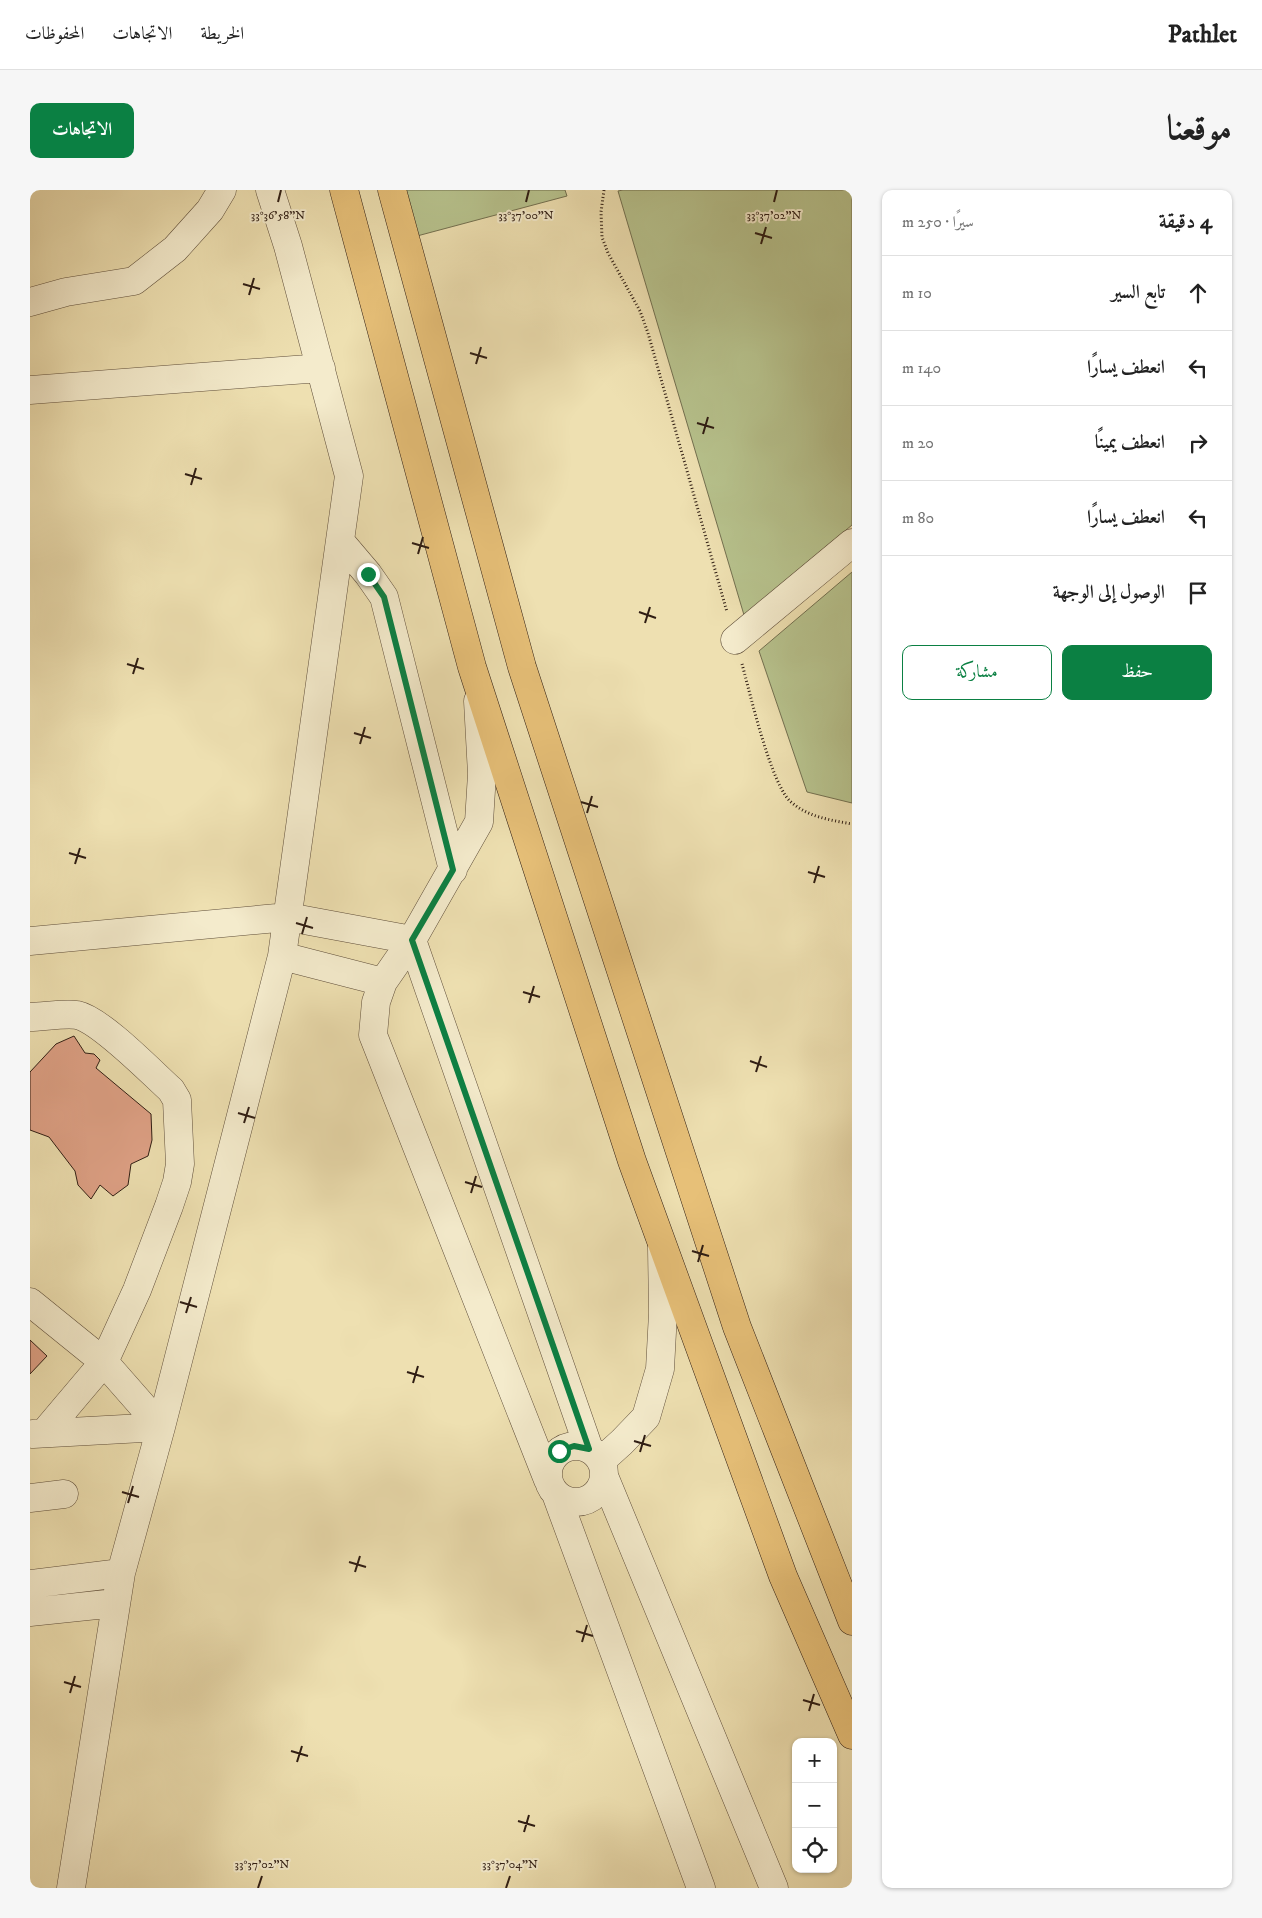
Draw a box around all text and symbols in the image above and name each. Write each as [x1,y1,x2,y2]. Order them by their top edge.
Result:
text: Pathlet [1168,20,1237,50]
text: المحفوظات [25,23,84,45]
text: الاتجاهات [112,23,172,45]
text: الخريطة [200,23,244,45]
button: الاتجاهات [30,103,134,158]
text: موقعنا [1167,107,1232,151]
text: 33°36'58"N [251,208,305,223]
text: 33°37'00"N [498,208,554,223]
text: 33°37'02"N [747,208,802,223]
text: 4 دقيقة [1159,209,1212,235]
text: سيرًا · 250 m [902,212,974,232]
icon: ahead [1184,279,1212,307]
text: تابع السير [1111,281,1165,304]
text: 10 m [902,283,932,303]
icon: left [1184,354,1212,382]
text: انعطف يسارًا [1087,356,1165,379]
text: 140 m [902,358,941,378]
icon: right [1184,429,1212,457]
text: انعطف يمينًا [1095,431,1165,454]
text: 20 m [902,433,934,453]
icon: left [1184,504,1212,532]
text: انعطف يسارًا [1087,506,1165,529]
text: 80 m [902,508,934,528]
route end [357,563,380,586]
icon: arrive [1184,579,1212,607]
text: الوصول إلى الوجهة [1053,581,1165,604]
button: مشاركة [902,645,1052,700]
button: حفظ [1062,645,1212,700]
route start [548,1440,571,1463]
map controls [792,1738,837,1873]
button: + [792,1738,837,1783]
button: − [792,1783,837,1828]
button: locate [792,1828,837,1873]
text: 33°37'02"N [235,1857,290,1872]
text: 33°37'04"N [482,1857,538,1872]

